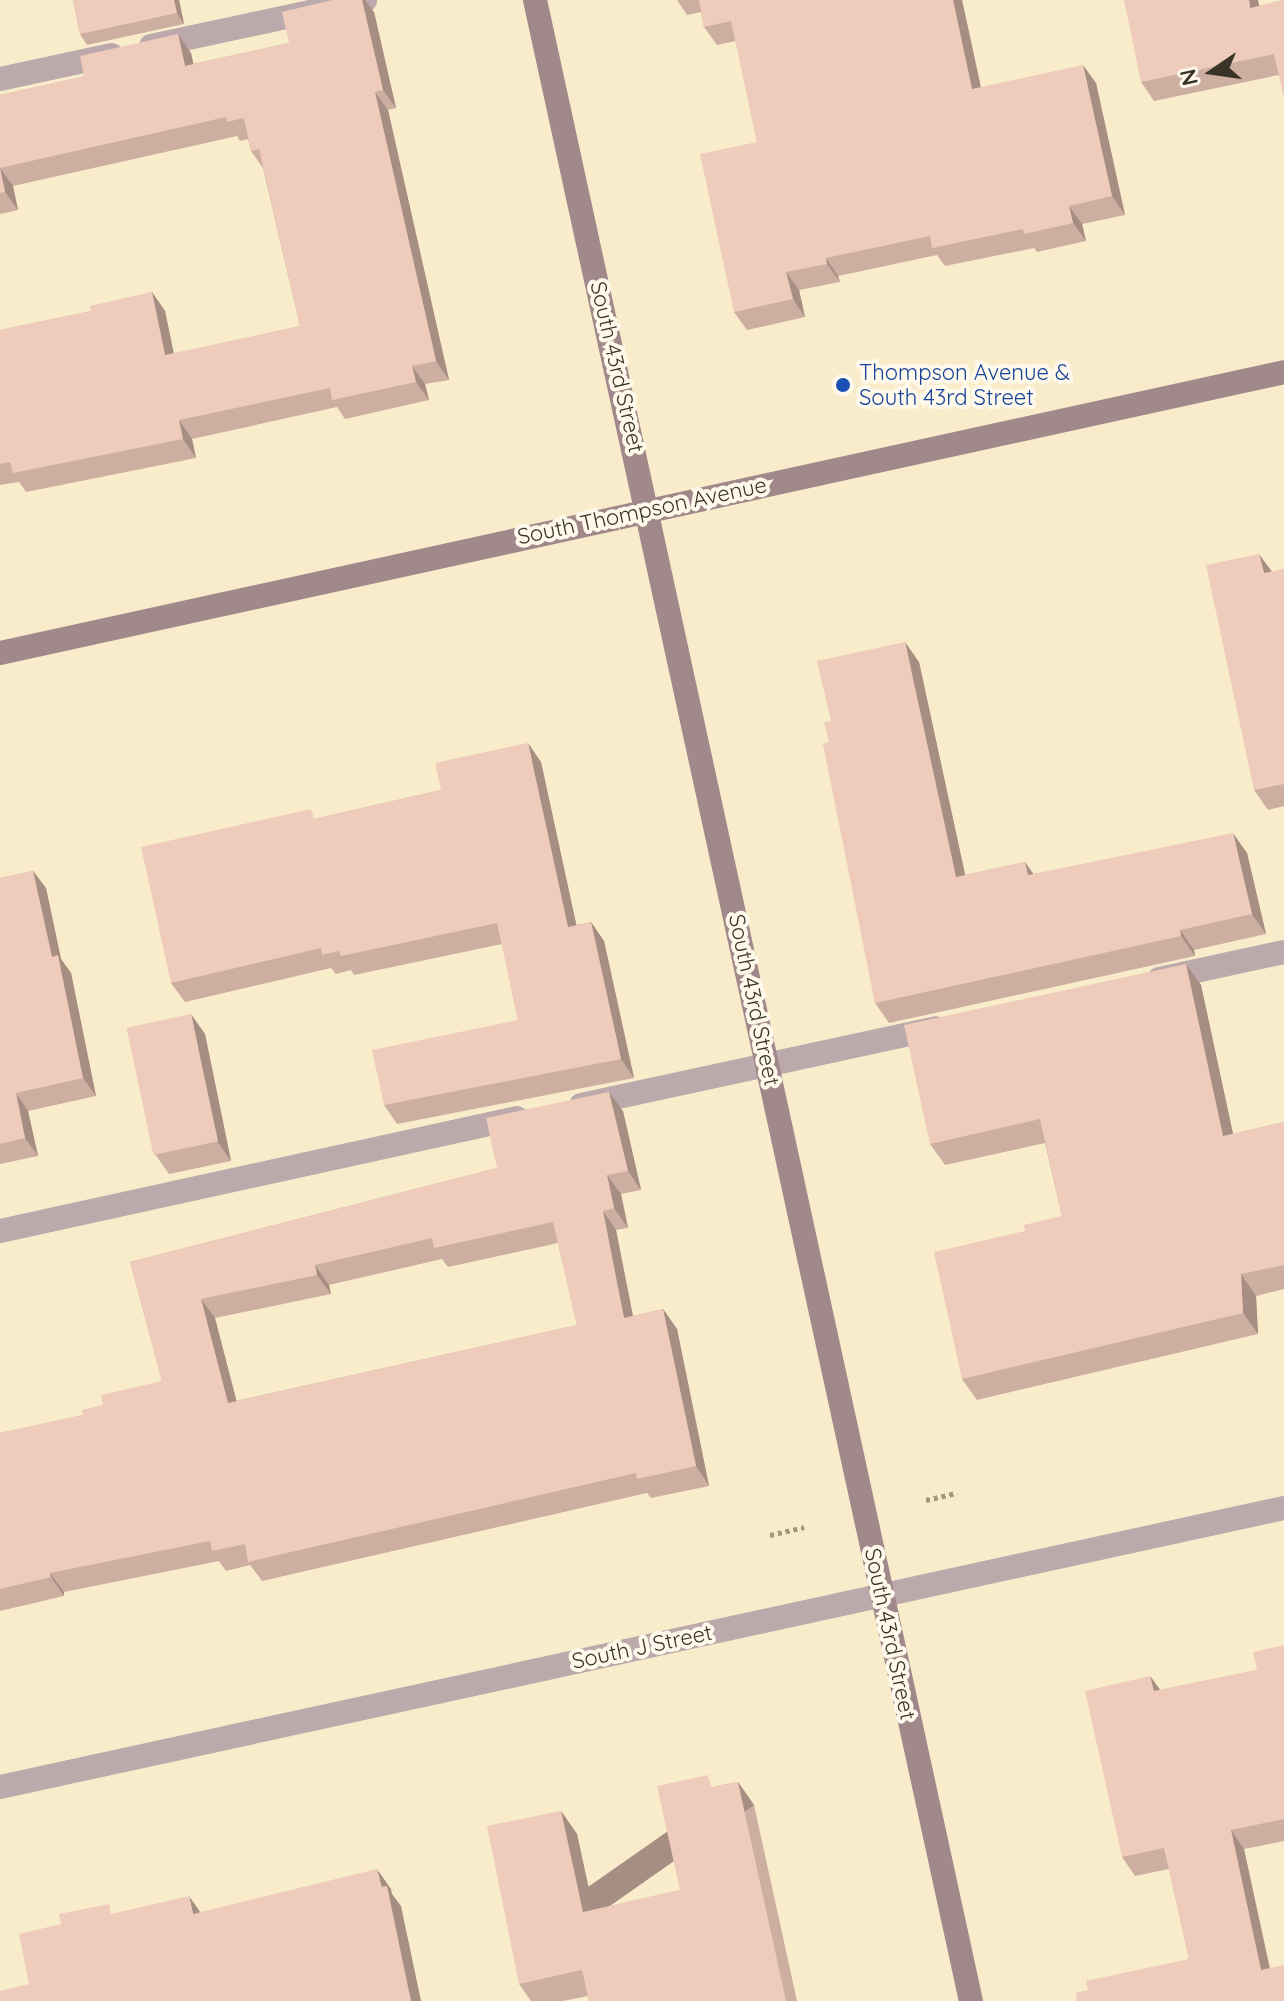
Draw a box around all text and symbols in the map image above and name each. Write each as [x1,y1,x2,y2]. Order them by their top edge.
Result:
north arrow [1172,32,1252,112]
text: N [1173,66,1204,88]
street label: South 43rd Street [584,279,650,455]
place label: Thompson Avenue & South 43rd Street [859,359,1070,410]
marker: Thompson Avenue & South 43rd Street [834,376,852,394]
street label: South Thompson Avenue [515,472,769,550]
street label: South 43rd Street [723,912,785,1088]
street label: South 43rd Street [859,1546,921,1722]
street label: South J Street [569,1619,715,1675]

